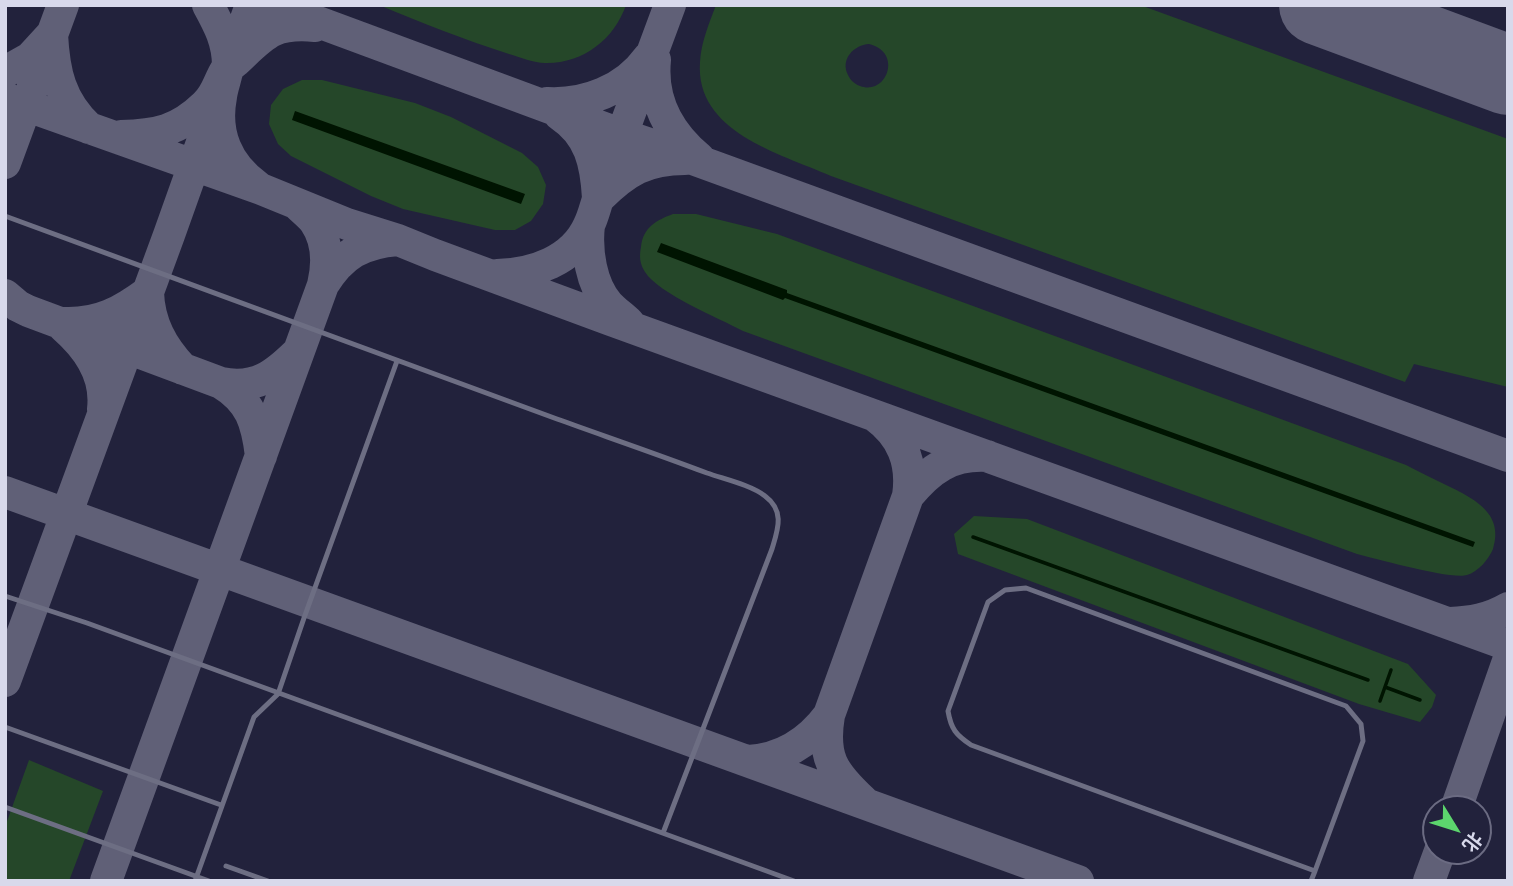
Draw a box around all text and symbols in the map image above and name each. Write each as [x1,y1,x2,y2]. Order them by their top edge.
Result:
north arrow [1422,795,1492,865]
text: 北 [1457,827,1488,857]

